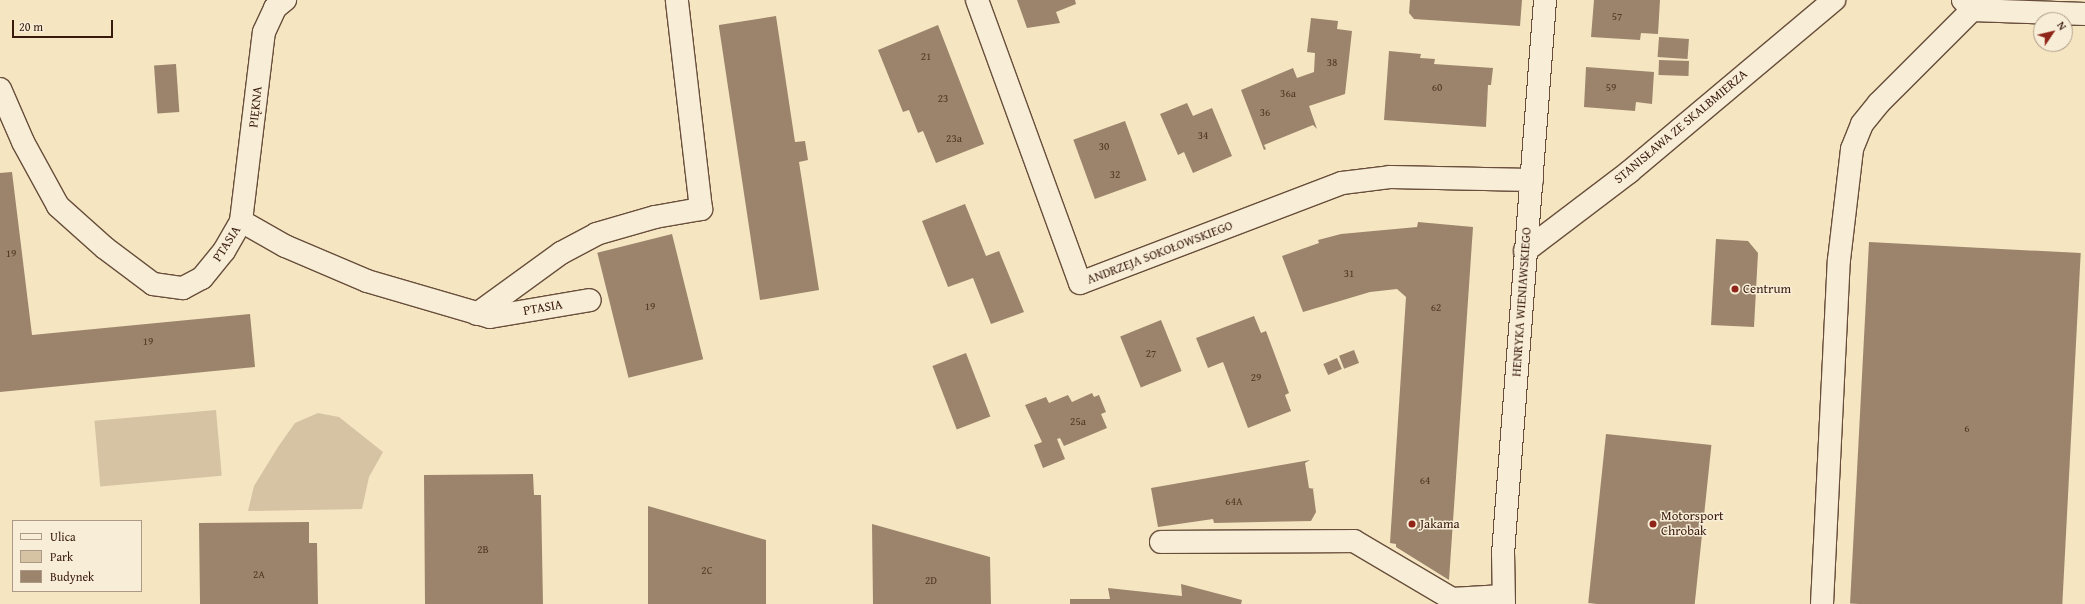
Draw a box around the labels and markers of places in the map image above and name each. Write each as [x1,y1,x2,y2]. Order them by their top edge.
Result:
place label: Centrum [1743,281,1791,297]
marker: Centrum [1730,284,1740,294]
place label: Motorsport Chrobak [1661,509,1724,540]
place label: Jakama [1420,516,1460,532]
marker: Jakama [1407,519,1417,529]
marker: Motorsport Chrobak [1648,519,1658,529]

